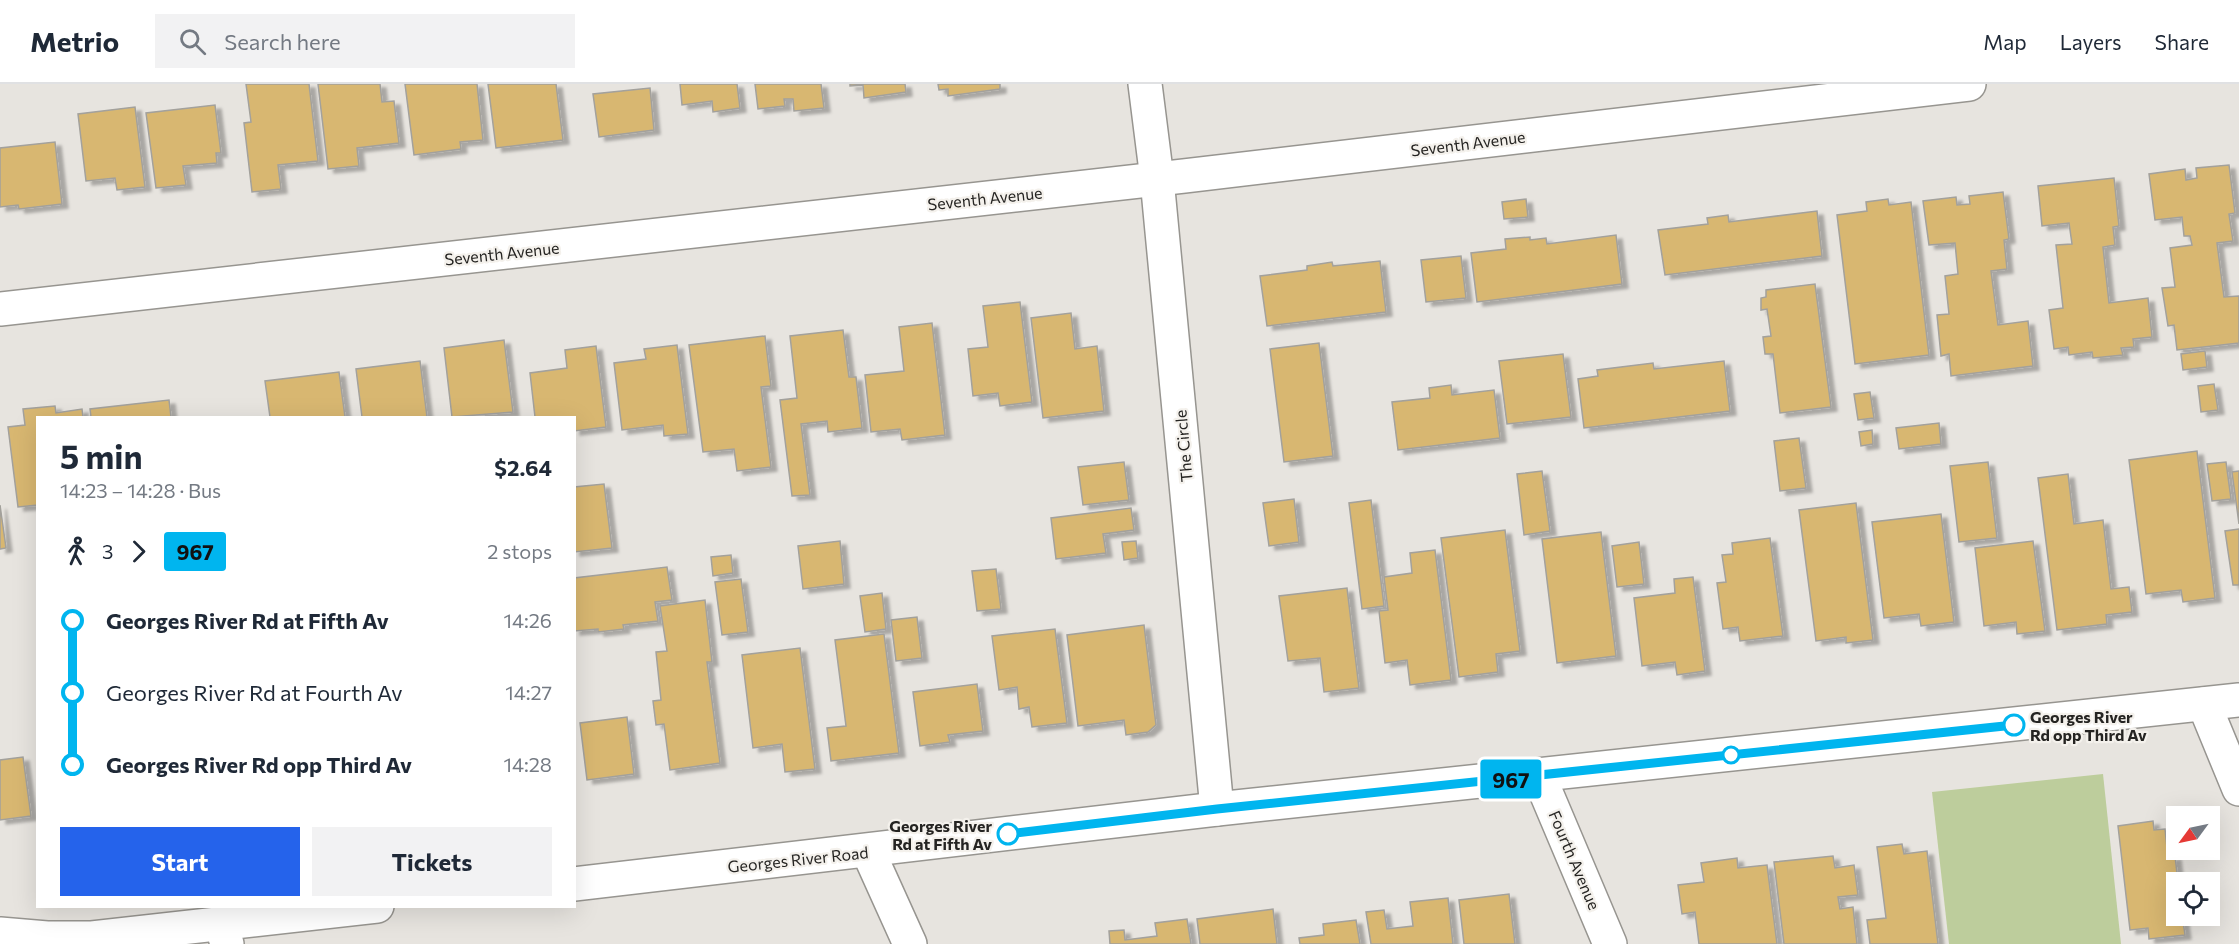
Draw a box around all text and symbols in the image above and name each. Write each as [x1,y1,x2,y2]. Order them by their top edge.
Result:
search box [155,14,575,68]
text: Metrio [30,24,119,58]
icon: search [176,25,209,58]
text: Search here [224,28,341,55]
text: Map [1983,29,2027,54]
text: Layers [2060,29,2122,54]
text: Share [2155,29,2209,54]
street label: Seventh Avenue [1410,127,1526,159]
street label: Seventh Avenue [927,183,1043,213]
street label: Seventh Avenue [444,238,560,268]
street label: The Circle [1170,409,1196,483]
text: 5 min [60,435,143,476]
text: $2.64 [494,454,552,481]
text: 14:23 – 14:28 · Bus [60,478,221,502]
icon: walk [60,535,93,568]
icon: forward [122,535,155,568]
text: 3 [102,539,113,563]
text: 967 [176,539,214,564]
text: 2 stops [487,539,552,563]
text: Georges River Rd at Fifth Av [106,607,389,634]
text: 14:26 [504,608,552,632]
text: Georges River Rd at Fourth Av [106,679,403,706]
text: 14:27 [505,680,552,704]
place label: Georges River Rd opp Third Av [2030,707,2147,744]
marker: Georges River Rd opp Third Av [2003,714,2025,736]
unlabelled marker [1722,746,1740,764]
text: Georges River Rd opp Third Av [106,751,412,778]
text: 14:28 [504,752,552,776]
line badge: 967 [1476,760,1546,798]
text: 967 [1492,767,1530,792]
north arrow [2166,806,2220,860]
map controls [2166,806,2220,926]
street label: Fourth Avenue [1546,808,1604,912]
place label: Georges River Rd at Fifth Av [889,816,992,853]
marker: Georges River Rd at Fifth Av [997,823,1019,845]
button: Start [60,827,300,896]
button: Tickets [312,827,552,896]
street label: Georges River Road [727,842,869,876]
button: locate [2166,872,2220,926]

